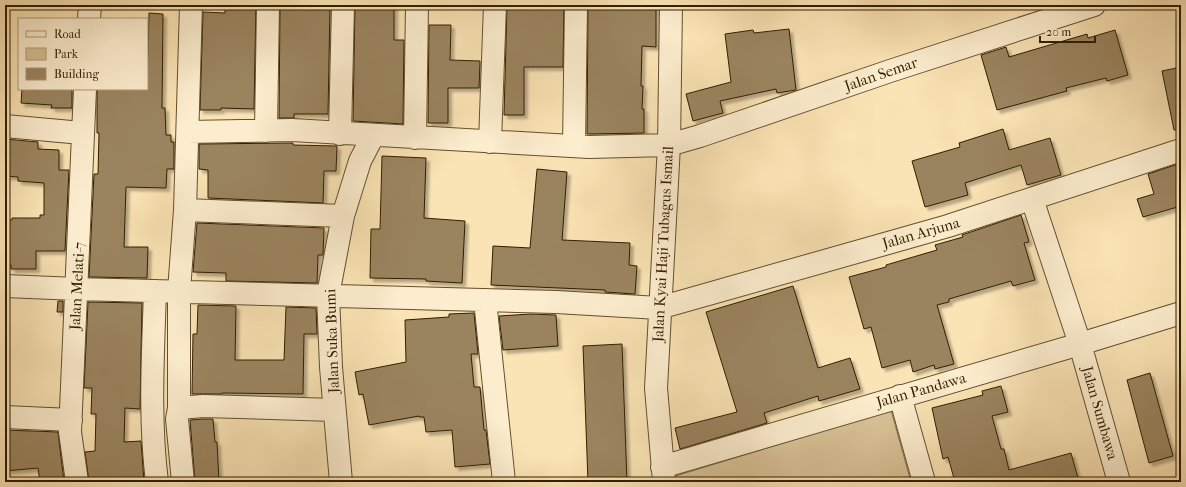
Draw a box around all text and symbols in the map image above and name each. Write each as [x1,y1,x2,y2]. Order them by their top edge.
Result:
legend [18,18,148,90]
scale bar [1040,18,1095,44]
text: 20 m [1046,25,1071,39]
text: Road [54,27,81,41]
text: Park [54,47,79,61]
street label: Jalan Semar [841,53,921,95]
text: Building [54,67,99,81]
street label: Jalan Kyai Haji Tubagus Ismail [649,146,677,343]
street label: Jalan Arjuna [879,213,963,253]
street label: Jalan Melati-7 [66,242,88,331]
street label: Jalan Suka Bumi [321,288,343,395]
street label: Jalan Sumbawa [1078,363,1122,463]
street label: Jalan Pandawa [873,368,969,412]

